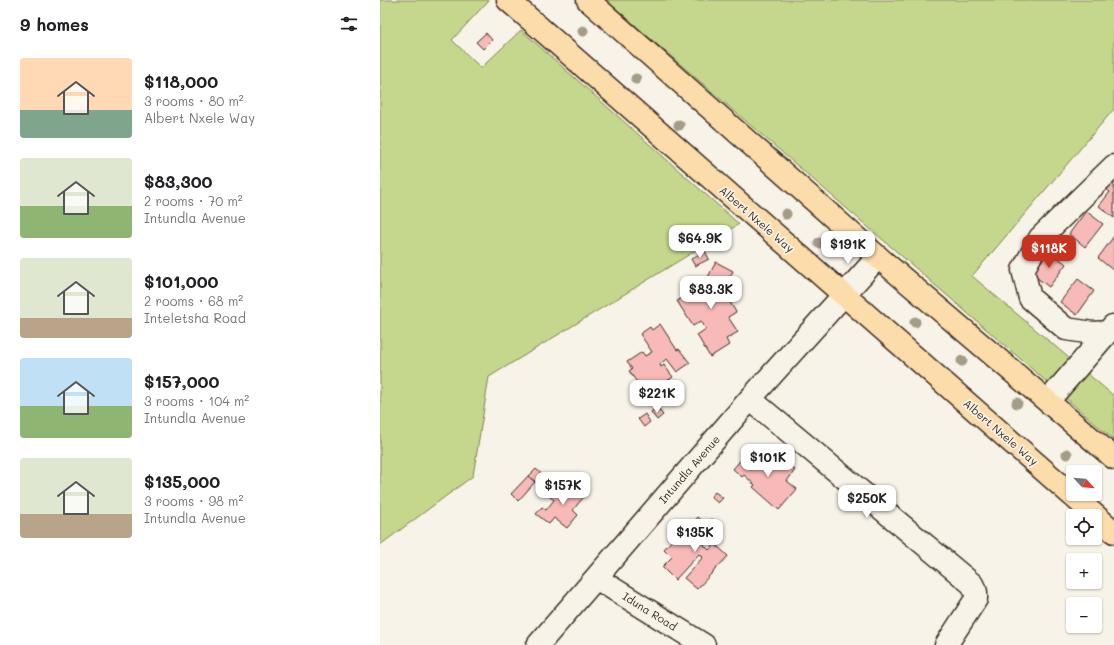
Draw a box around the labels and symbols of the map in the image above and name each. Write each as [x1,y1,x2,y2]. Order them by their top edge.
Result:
street label: Albert Nxele Way [717,183,798,256]
pin: $64.9K [667,225,733,259]
pin: $191K [820,231,876,265]
pin: $118K [1021,235,1077,269]
pin: $83.3K [678,276,744,310]
pin: $221K [629,380,685,414]
street label: Albert Nxele Way [961,396,1042,469]
street label: Intundla Avenue [655,431,723,506]
pin: $101K [740,444,796,478]
north arrow [1066,465,1102,501]
pin: $157K [535,472,591,506]
pin: $250K [839,485,895,519]
pin: $135K [667,519,723,553]
street label: Iduna Road [620,588,680,634]

